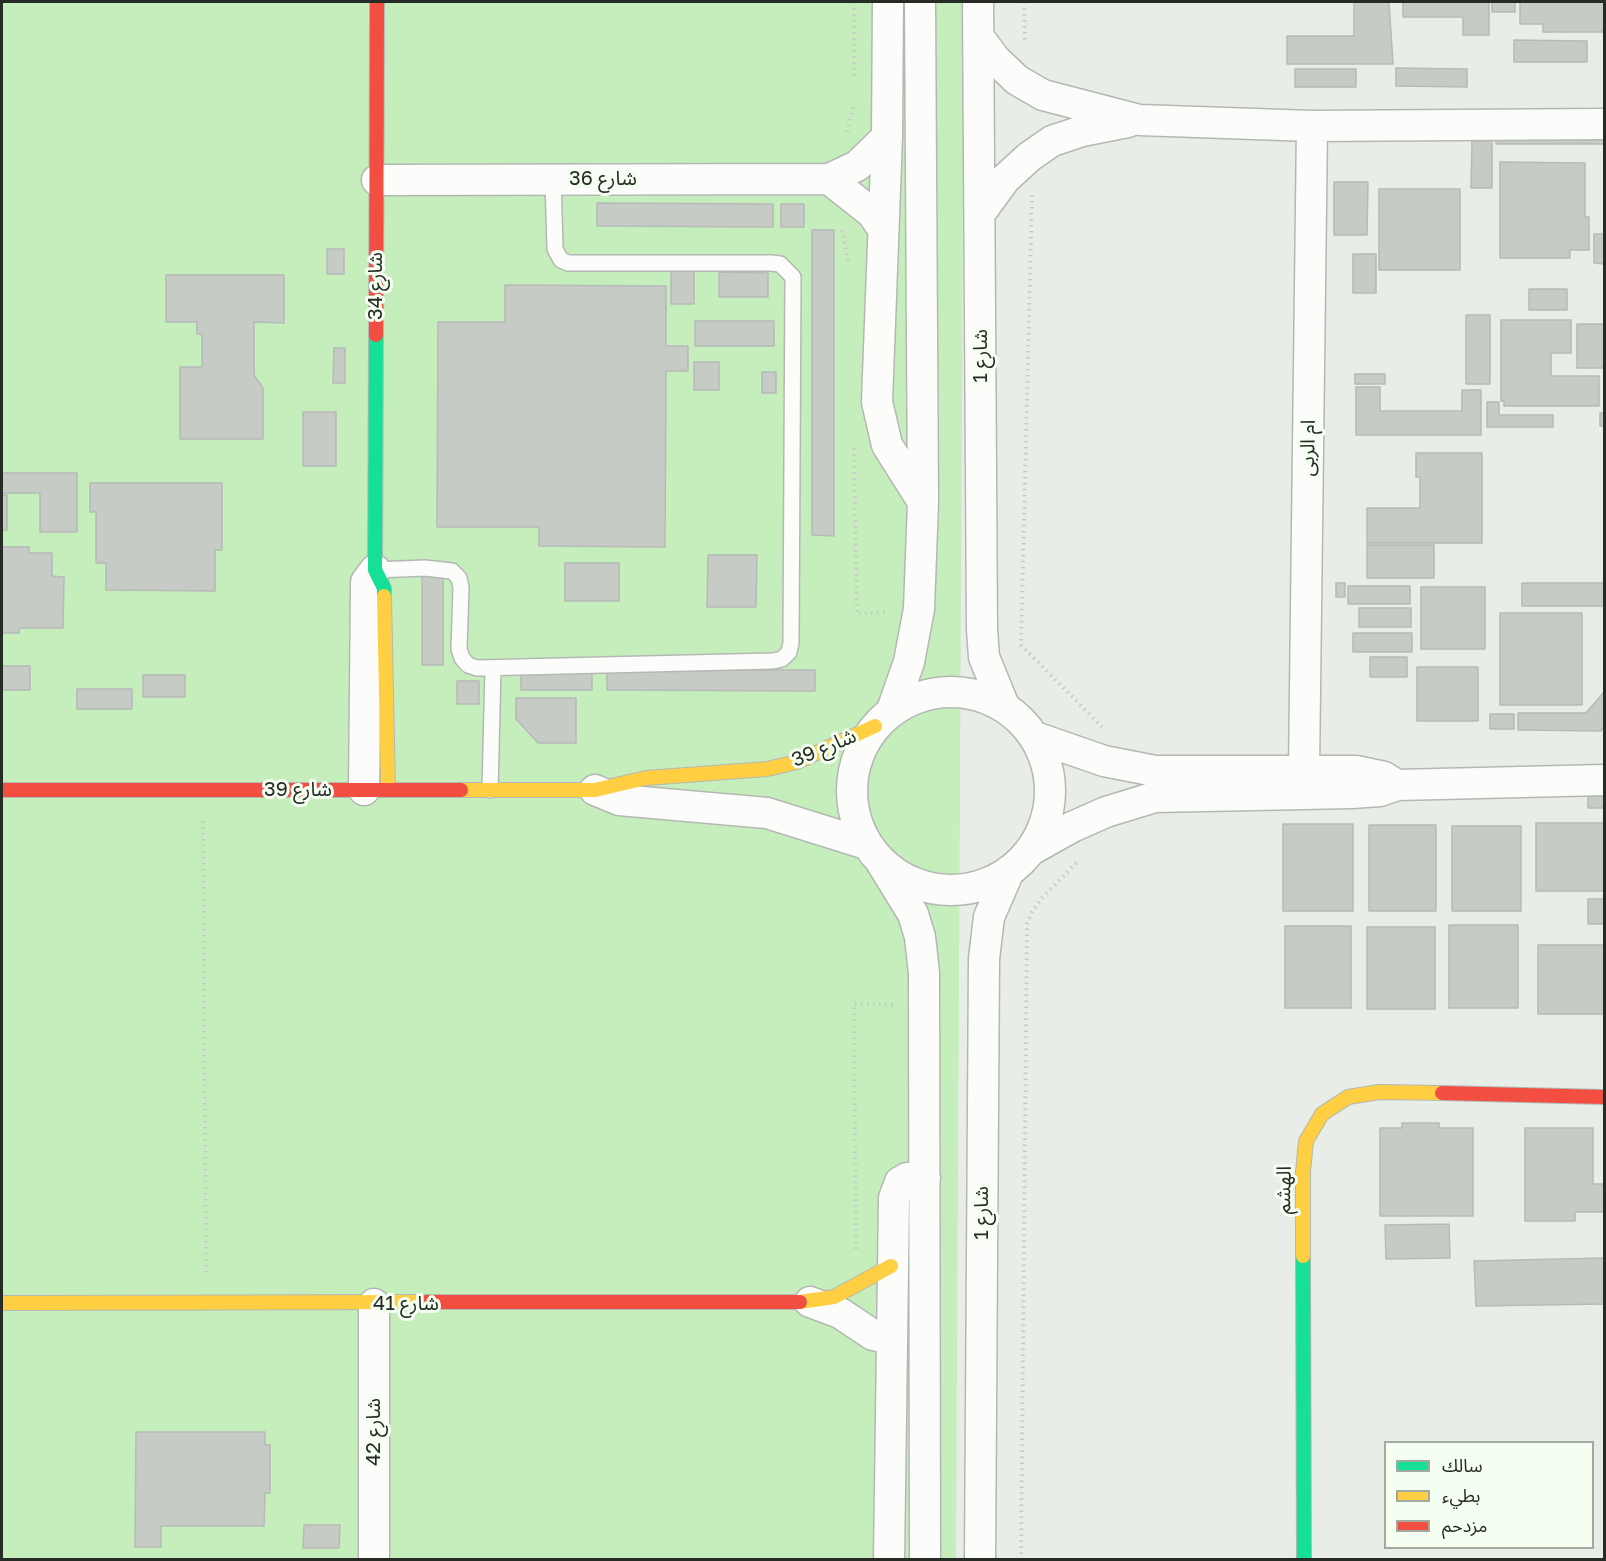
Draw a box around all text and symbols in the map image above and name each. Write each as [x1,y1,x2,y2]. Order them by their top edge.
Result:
street label: شارع 36 [569,167,637,191]
street label: شارع 34 [364,252,388,320]
street label: شارع 1 [969,329,993,383]
street label: ام الربى [1296,419,1320,477]
street label: شارع 39 [788,724,860,772]
street label: شارع 39 [264,778,332,802]
street label: الهشم [1272,1166,1296,1214]
street label: شارع 1 [970,1186,994,1240]
street label: شارع 41 [373,1292,439,1316]
street label: شارع 42 [362,1398,386,1466]
legend [1384,1441,1594,1549]
text: سالك [1442,1454,1483,1476]
text: بطيء [1442,1484,1480,1506]
text: مزدحم [1442,1514,1487,1536]

